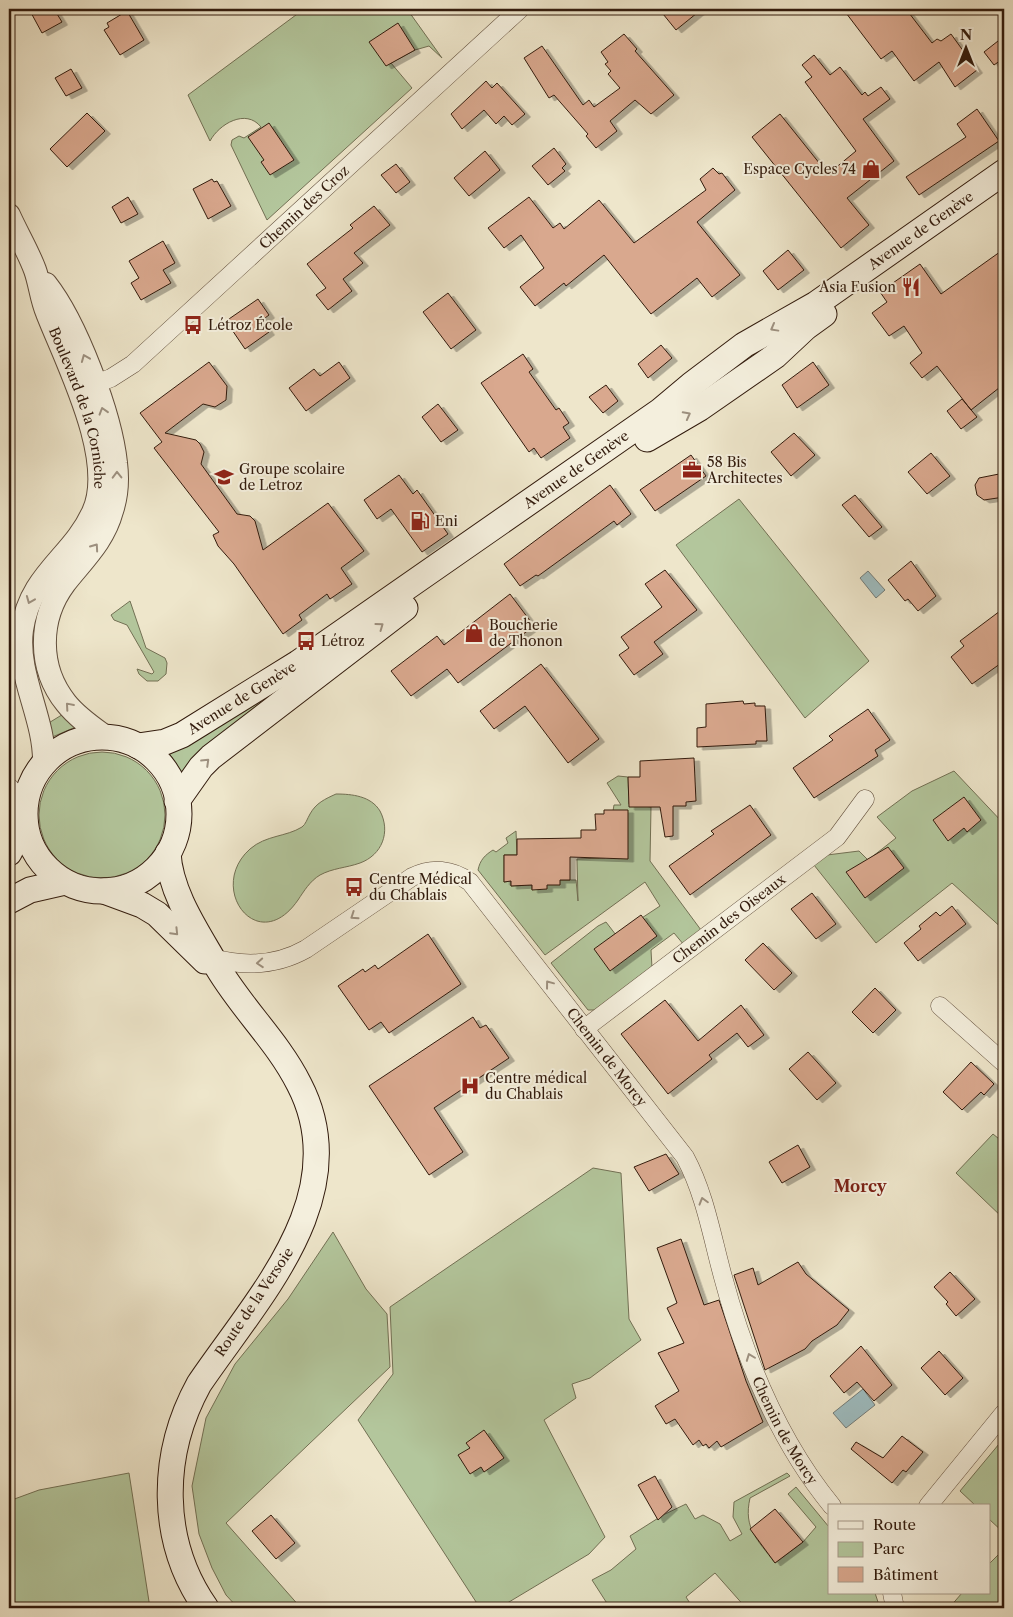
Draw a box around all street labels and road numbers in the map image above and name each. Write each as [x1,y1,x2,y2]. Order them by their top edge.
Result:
street label: Chemin des Croz [255,161,353,253]
street label: Avenue de Genève [864,187,977,274]
street label: Boulevard de la Corniche [45,324,108,490]
street label: Avenue de Genève [519,426,632,513]
street label: Avenue de Genève [183,657,299,739]
street label: Chemin des Oiseaux [669,870,790,968]
street label: Chemin de Morcy [563,1004,651,1110]
street label: Route de la Versoie [211,1244,297,1360]
street label: Chemin de Morcy [748,1374,822,1488]

